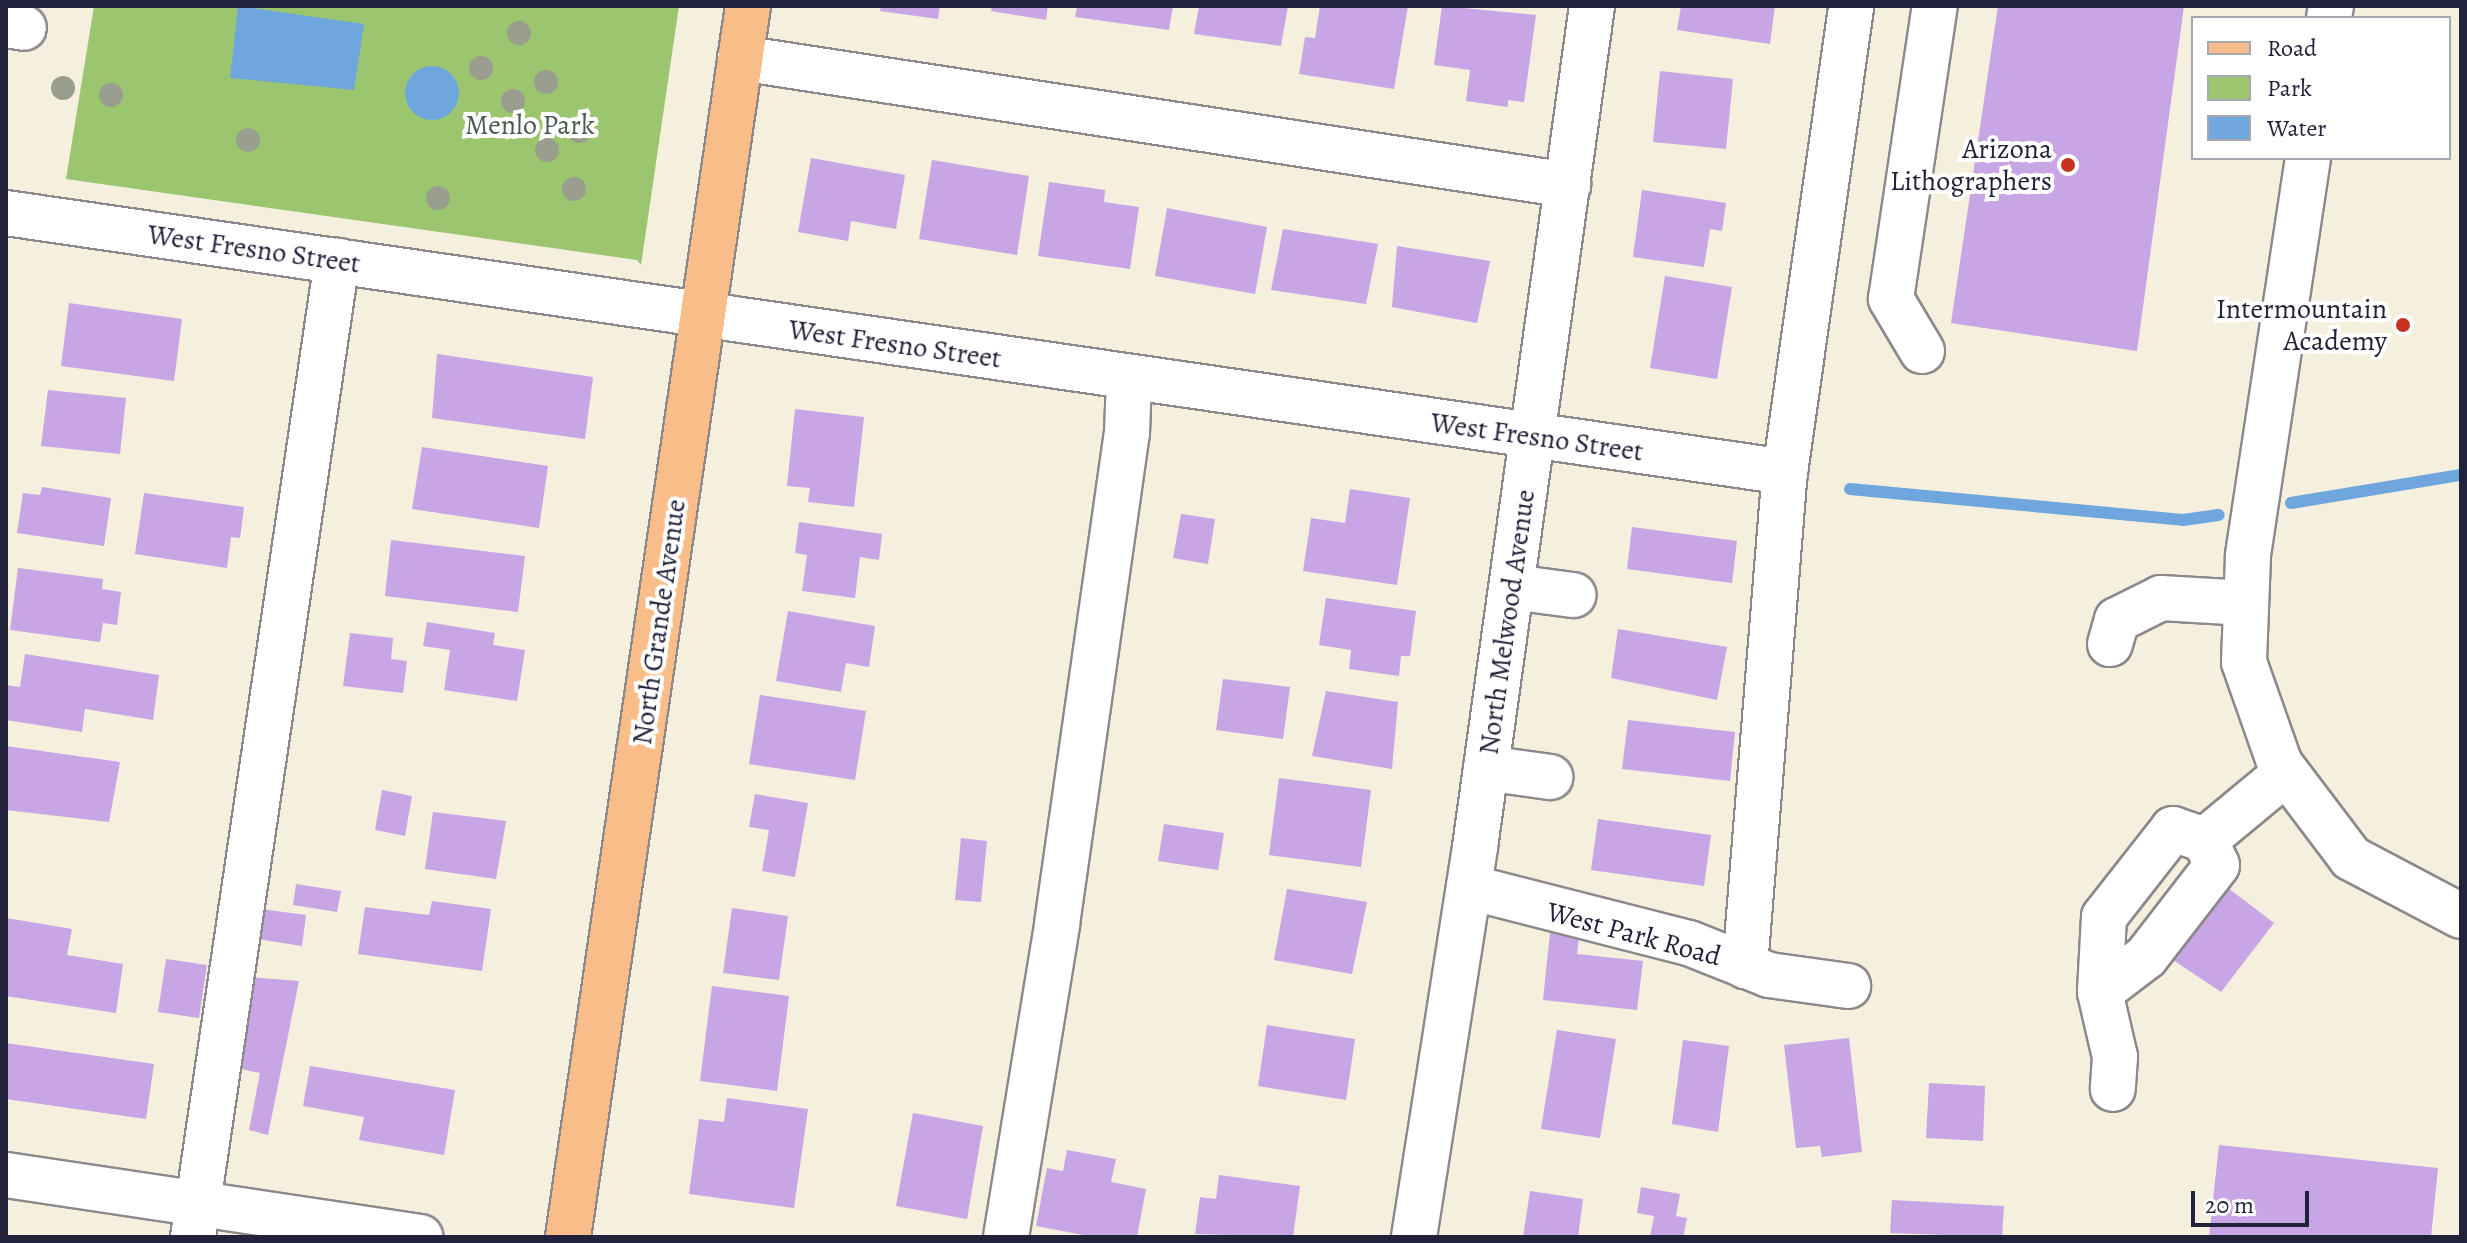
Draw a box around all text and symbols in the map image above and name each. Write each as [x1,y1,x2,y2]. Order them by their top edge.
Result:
legend [2191,16,2451,160]
text: Road [2267,32,2317,64]
text: Park [2267,72,2312,104]
park label: Menlo Park [465,108,595,142]
text: Water [2267,112,2327,144]
place label: Arizona Lithographers [1890,132,2052,198]
marker: Arizona Lithographers [2059,156,2077,174]
street label: West Fresno Street [146,217,362,281]
place label: Intermountain Academy [2216,292,2387,358]
street label: West Fresno Street [787,312,1003,376]
marker: Intermountain Academy [2394,316,2412,334]
street label: West Fresno Street [1429,405,1645,469]
street label: North Melwood Avenue [1472,487,1542,757]
street label: North Grande Avenue [625,497,693,747]
street label: West Park Road [1543,895,1725,973]
scale bar [2195,1175,2313,1225]
text: 20 m [2205,1189,2254,1221]

